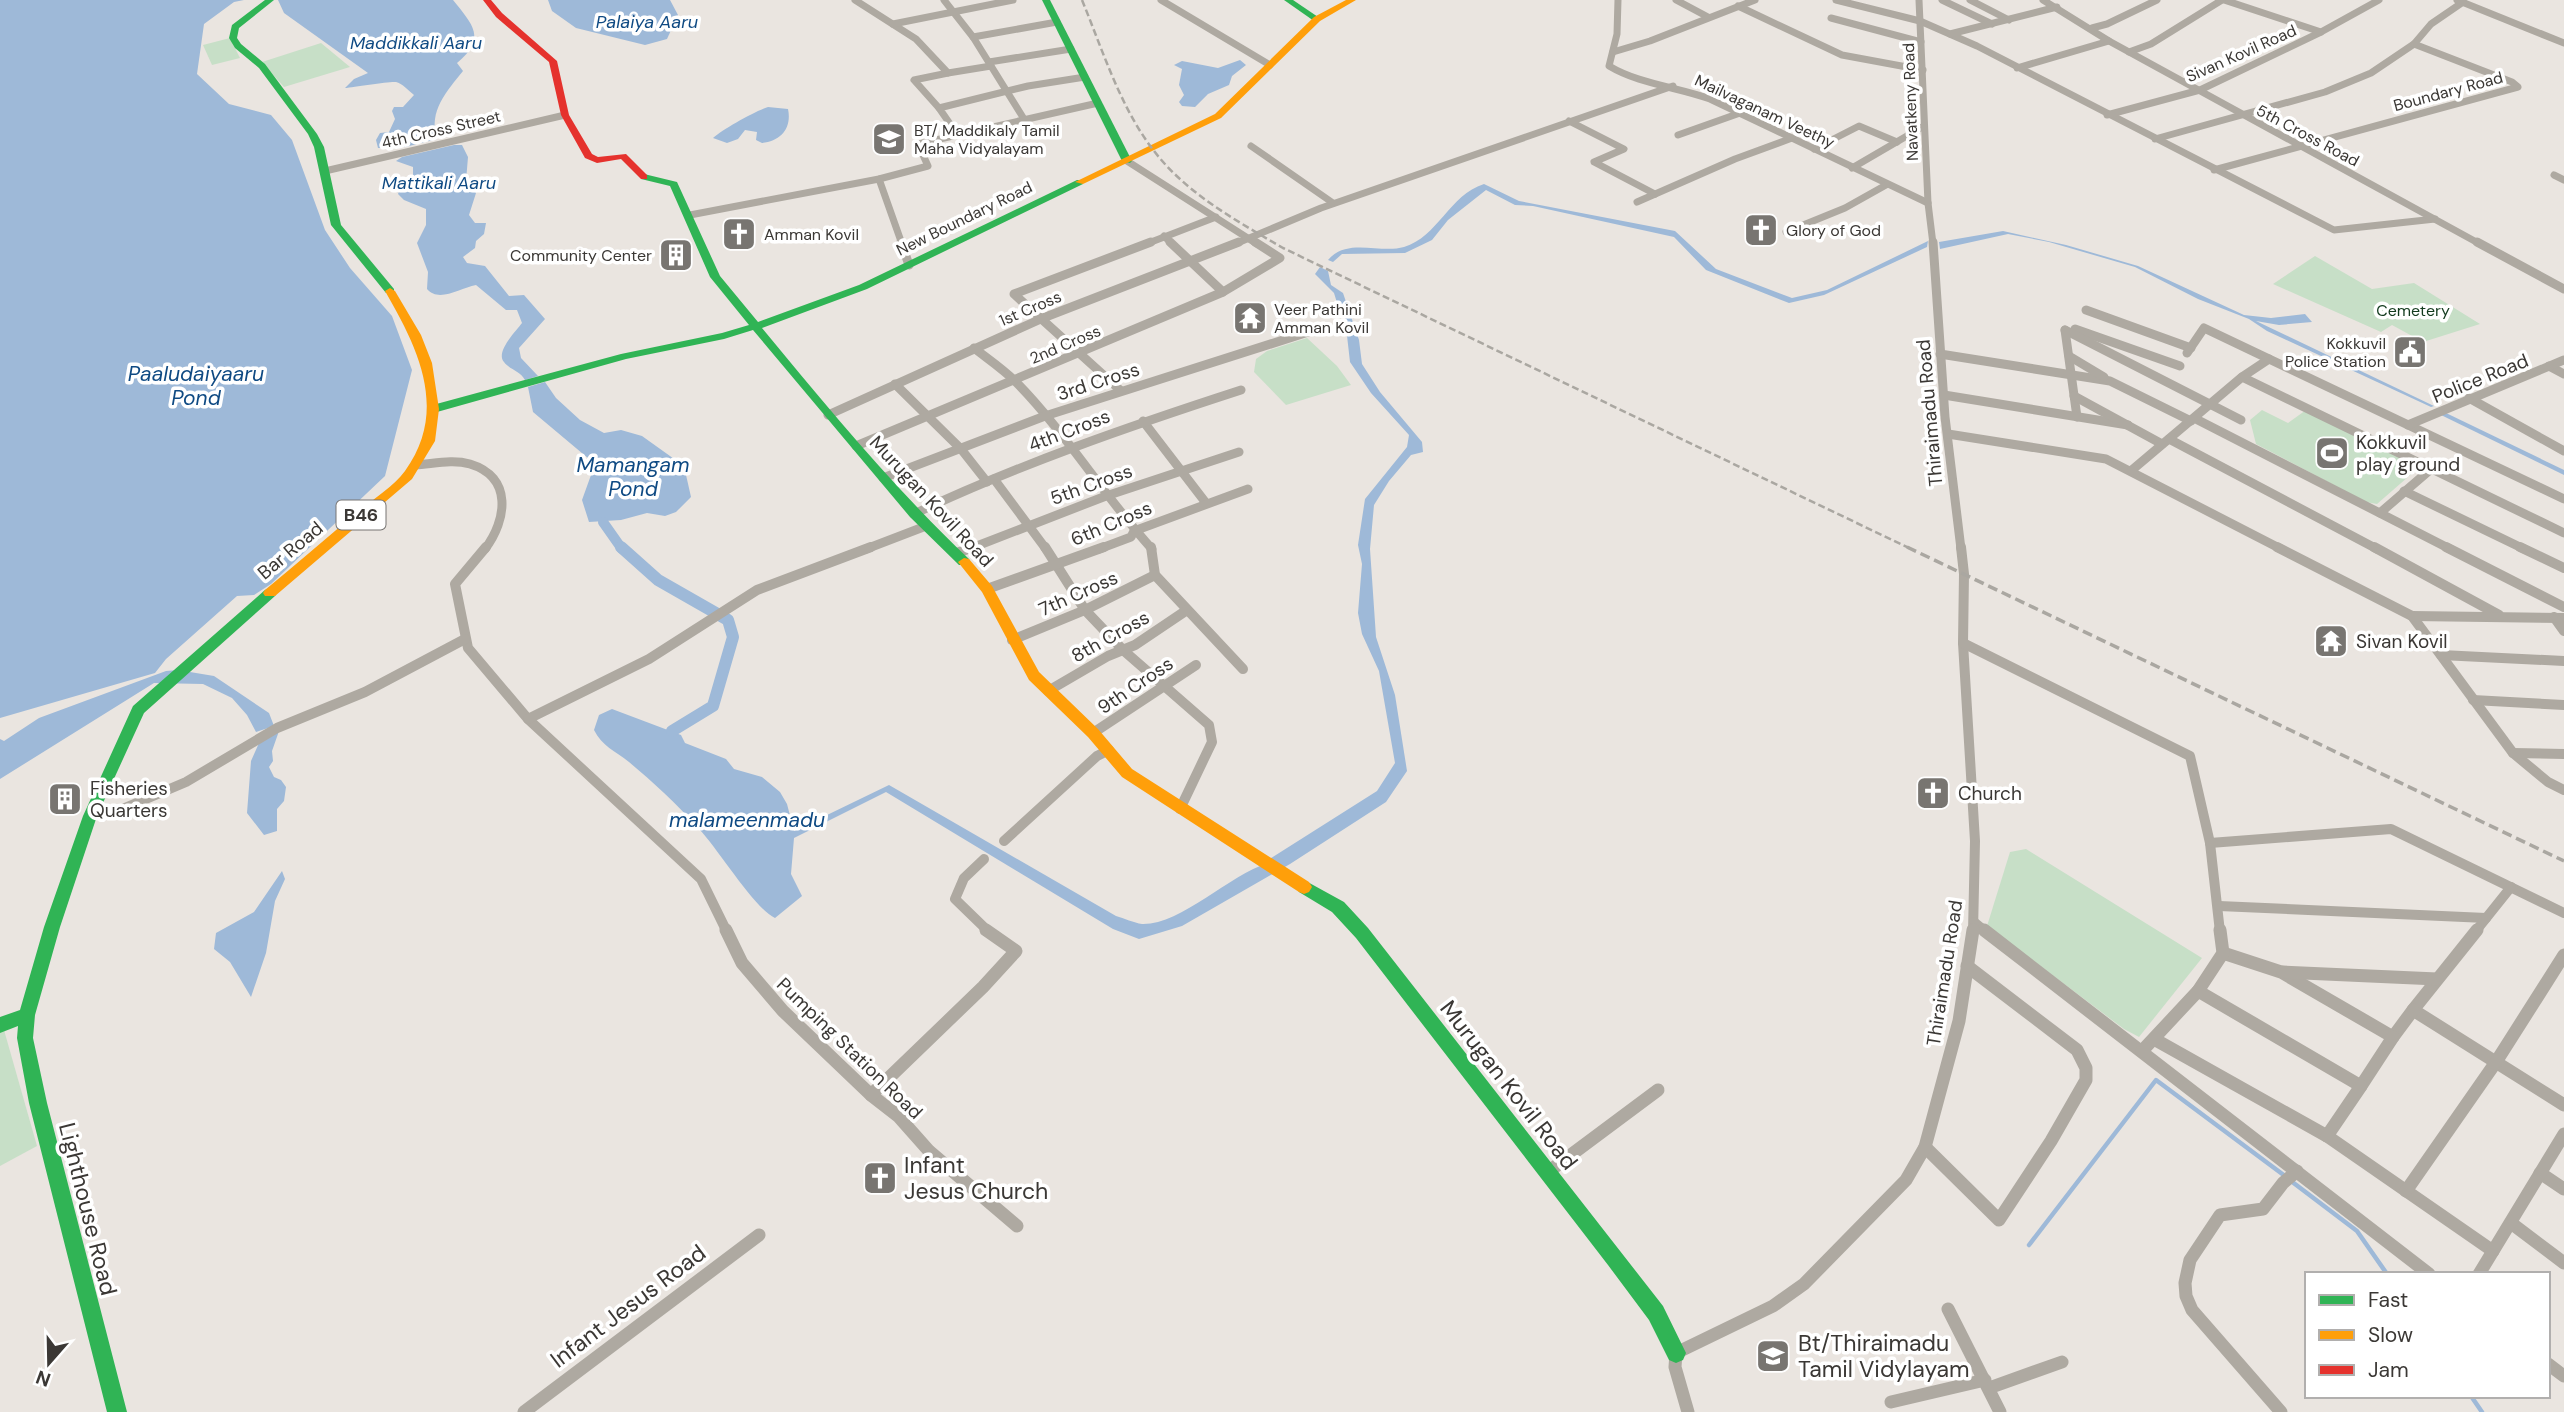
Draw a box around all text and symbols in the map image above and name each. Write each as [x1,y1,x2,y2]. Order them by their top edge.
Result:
water label: Palaiya Aaru [596,10,698,34]
street label: Sivan Kovil Road [2183,20,2300,87]
water label: Maddikkali Aaru [350,31,482,55]
street label: Navatkeny Road [1898,43,1923,161]
street label: Boundary Road [2391,67,2505,116]
street label: Mailvaganam Veethy [1691,70,1838,153]
street label: 5th Cross Road [2253,99,2363,171]
street label: 4th Cross Street [379,106,503,153]
school or university icon: BT/ Maddikaly Tamil Maha Vidyalayam [870,120,908,158]
place label: BT/ Maddikaly Tamil Maha Vidyalayam [914,120,1060,159]
water label: Mattikali Aaru [382,171,496,195]
street label: New Boundary Road [893,176,1036,261]
church icon: Glory of God [1742,211,1780,249]
church icon: Amman Kovil [720,215,758,253]
place label: Glory of God [1786,220,1881,241]
place label: Amman Kovil [764,224,859,245]
building icon: Community Center [657,236,695,274]
place label: Community Center [510,245,652,266]
street label: 1st Cross [996,286,1065,331]
temple icon: Veer Pathini Amman Kovil [1231,299,1269,337]
place label: Veer Pathini Amman Kovil [1274,299,1369,338]
park label: Cemetery [2376,300,2450,321]
street label: 2nd Cross [1026,320,1104,369]
place label: Kokkuvil Police Station [2285,333,2386,372]
public building icon: Kokkuvil Police Station [2391,333,2429,371]
street label: Thiraimadu Road [1911,338,1948,487]
street label: Police Road [2428,348,2532,409]
street label: 3rd Cross [1054,356,1143,407]
water label: Paaludaiyaaru Pond [128,360,264,412]
street label: 4th Cross [1025,403,1114,457]
street label: Murugan Kovil Road [864,430,999,572]
place label: Kokkuvil play ground [2356,430,2460,477]
sports icon: Kokkuvil play ground [2313,434,2351,472]
water label: Mamangam Pond [576,451,690,503]
street label: 5th Cross [1047,458,1136,511]
street label: 6th Cross [1067,495,1156,552]
road number: B46 [336,500,386,530]
street label: Bar Road [252,516,328,585]
street label: 7th Cross [1035,565,1122,622]
street label: 8th Cross [1067,605,1154,668]
temple icon: Sivan Kovil [2312,622,2350,660]
place label: Sivan Kovil [2356,629,2448,654]
street label: 9th Cross [1093,651,1178,720]
church icon: Church [1914,774,1952,812]
place label: Fisheries Quarters [90,776,168,823]
building icon: Fisheries Quarters [46,780,84,818]
place label: Church [1958,781,2022,806]
water label: malameenmadu [669,806,825,834]
street label: Thiraimadu Road [1921,898,1968,1048]
street label: Pumping Station Road [771,972,928,1125]
street label: Murugan Kovil Road [1433,994,1585,1176]
street label: Lighthouse Road [52,1119,124,1299]
place label: Infant Jesus Church [904,1150,1048,1206]
church icon: Infant Jesus Church [861,1159,899,1197]
street label: Infant Jesus Road [544,1238,712,1374]
legend [2305,1272,2550,1398]
text: Fast [2368,1286,2408,1314]
text: Slow [2368,1321,2413,1349]
north arrow [14,1328,84,1398]
place label: Bt/Thiraimadu Tamil Vidylayam [1798,1328,1969,1384]
school or university icon: Bt/Thiraimadu Tamil Vidylayam [1754,1337,1792,1375]
text: Jam [2368,1356,2409,1384]
text: N [33,1364,54,1393]

